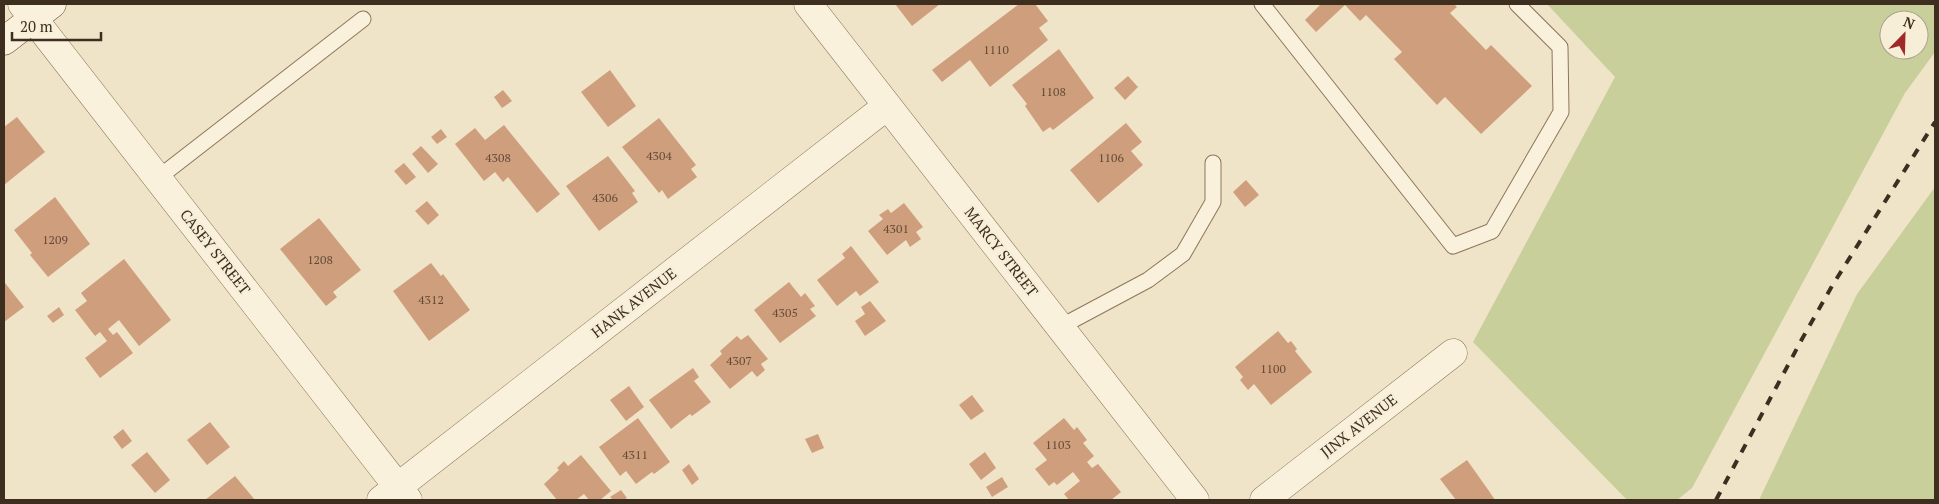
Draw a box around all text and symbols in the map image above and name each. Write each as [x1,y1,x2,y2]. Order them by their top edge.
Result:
scale bar [12,10,101,42]
north arrow [1879,10,1929,60]
text: N [1901,12,1918,34]
text: 20 m [20,16,53,36]
house number: 1110 [983,42,1009,57]
house number: 1108 [1040,84,1066,99]
house number: 4304 [646,148,672,163]
house number: 4308 [485,150,511,165]
house number: 1106 [1098,150,1124,165]
house number: 4306 [592,190,618,205]
street label: MARCY STREET [960,202,1043,300]
street label: CASEY STREET [176,205,255,298]
house number: 4301 [883,221,909,236]
house number: 1209 [42,232,68,247]
house number: 1208 [307,252,333,267]
street label: HANK AVENUE [587,263,680,342]
house number: 4312 [418,292,444,307]
house number: 4305 [772,305,798,320]
house number: 4307 [726,353,752,368]
house number: 1100 [1260,361,1286,376]
street label: JINX AVENUE [1316,389,1401,461]
house number: 1103 [1045,437,1071,452]
house number: 4311 [622,447,648,462]

